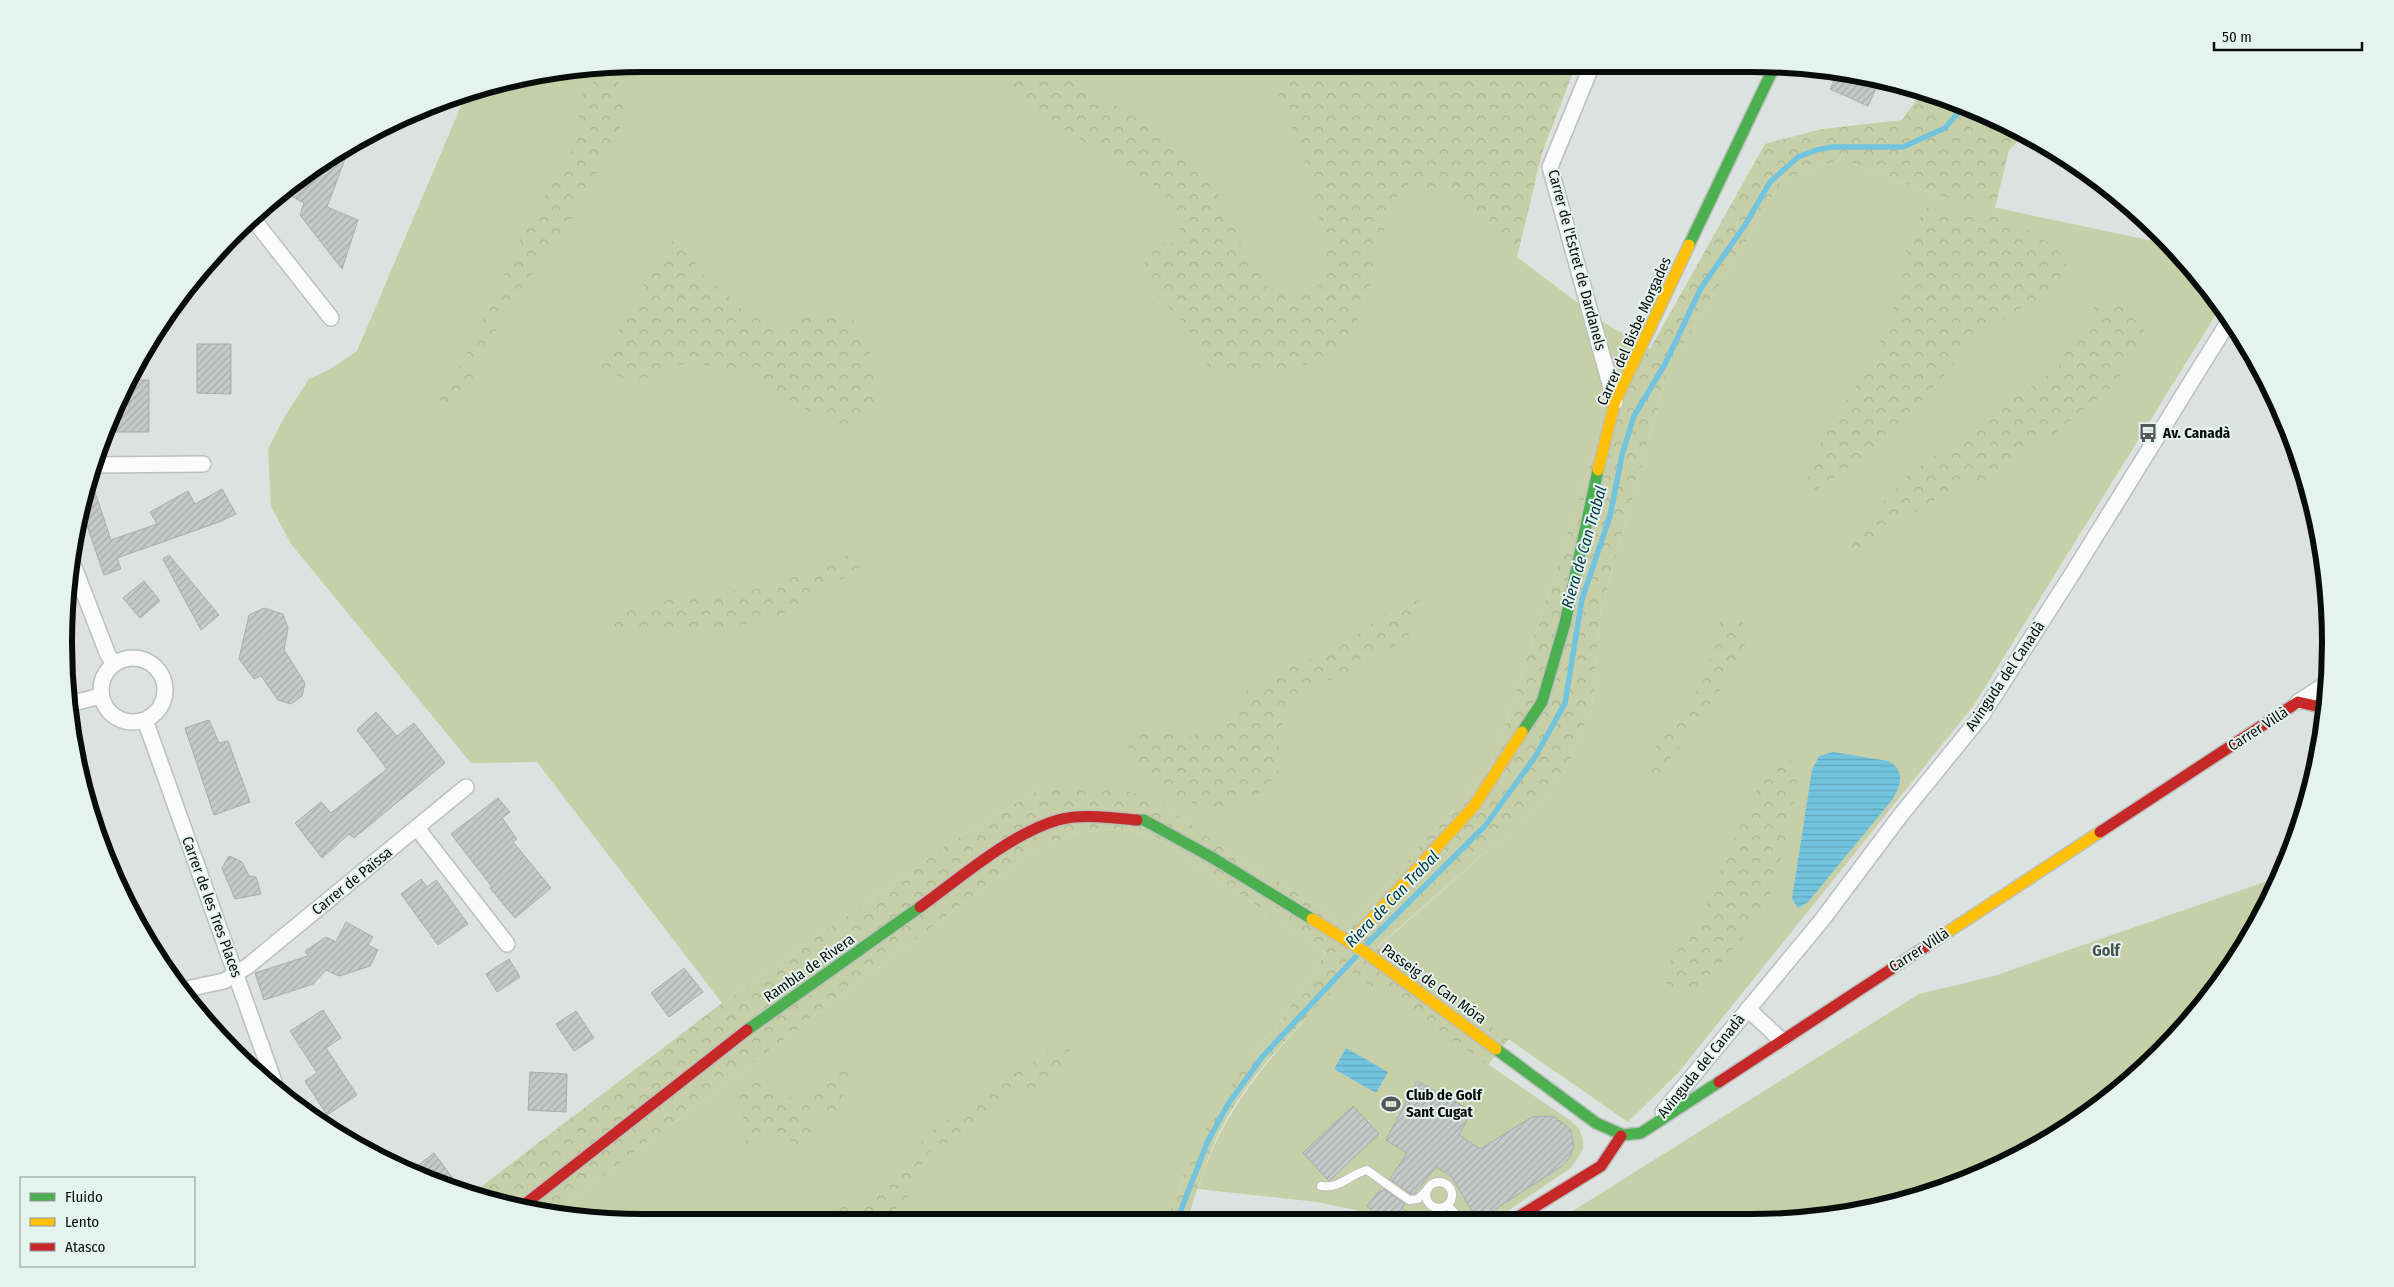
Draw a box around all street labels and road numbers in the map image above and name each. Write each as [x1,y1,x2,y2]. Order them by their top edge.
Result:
street label: Carrer de l'Estret de Dardanels [1544,168,1610,352]
street label: Carrer del Bisbe Morgades [1593,254,1675,408]
street label: Avinguda del Canadà [1962,618,2048,734]
street label: Carrer Villà [2225,703,2291,755]
street label: Carrer de les Tres Places [178,834,246,980]
street label: Carrer de Païssa [308,843,396,919]
street label: Carrer Villà [1886,924,1952,976]
street label: Rambla de Rivera [760,930,858,1006]
street label: Passeig de Can Móra [1378,940,1490,1028]
street label: Avinguda del Canadà [1654,1010,1748,1122]

